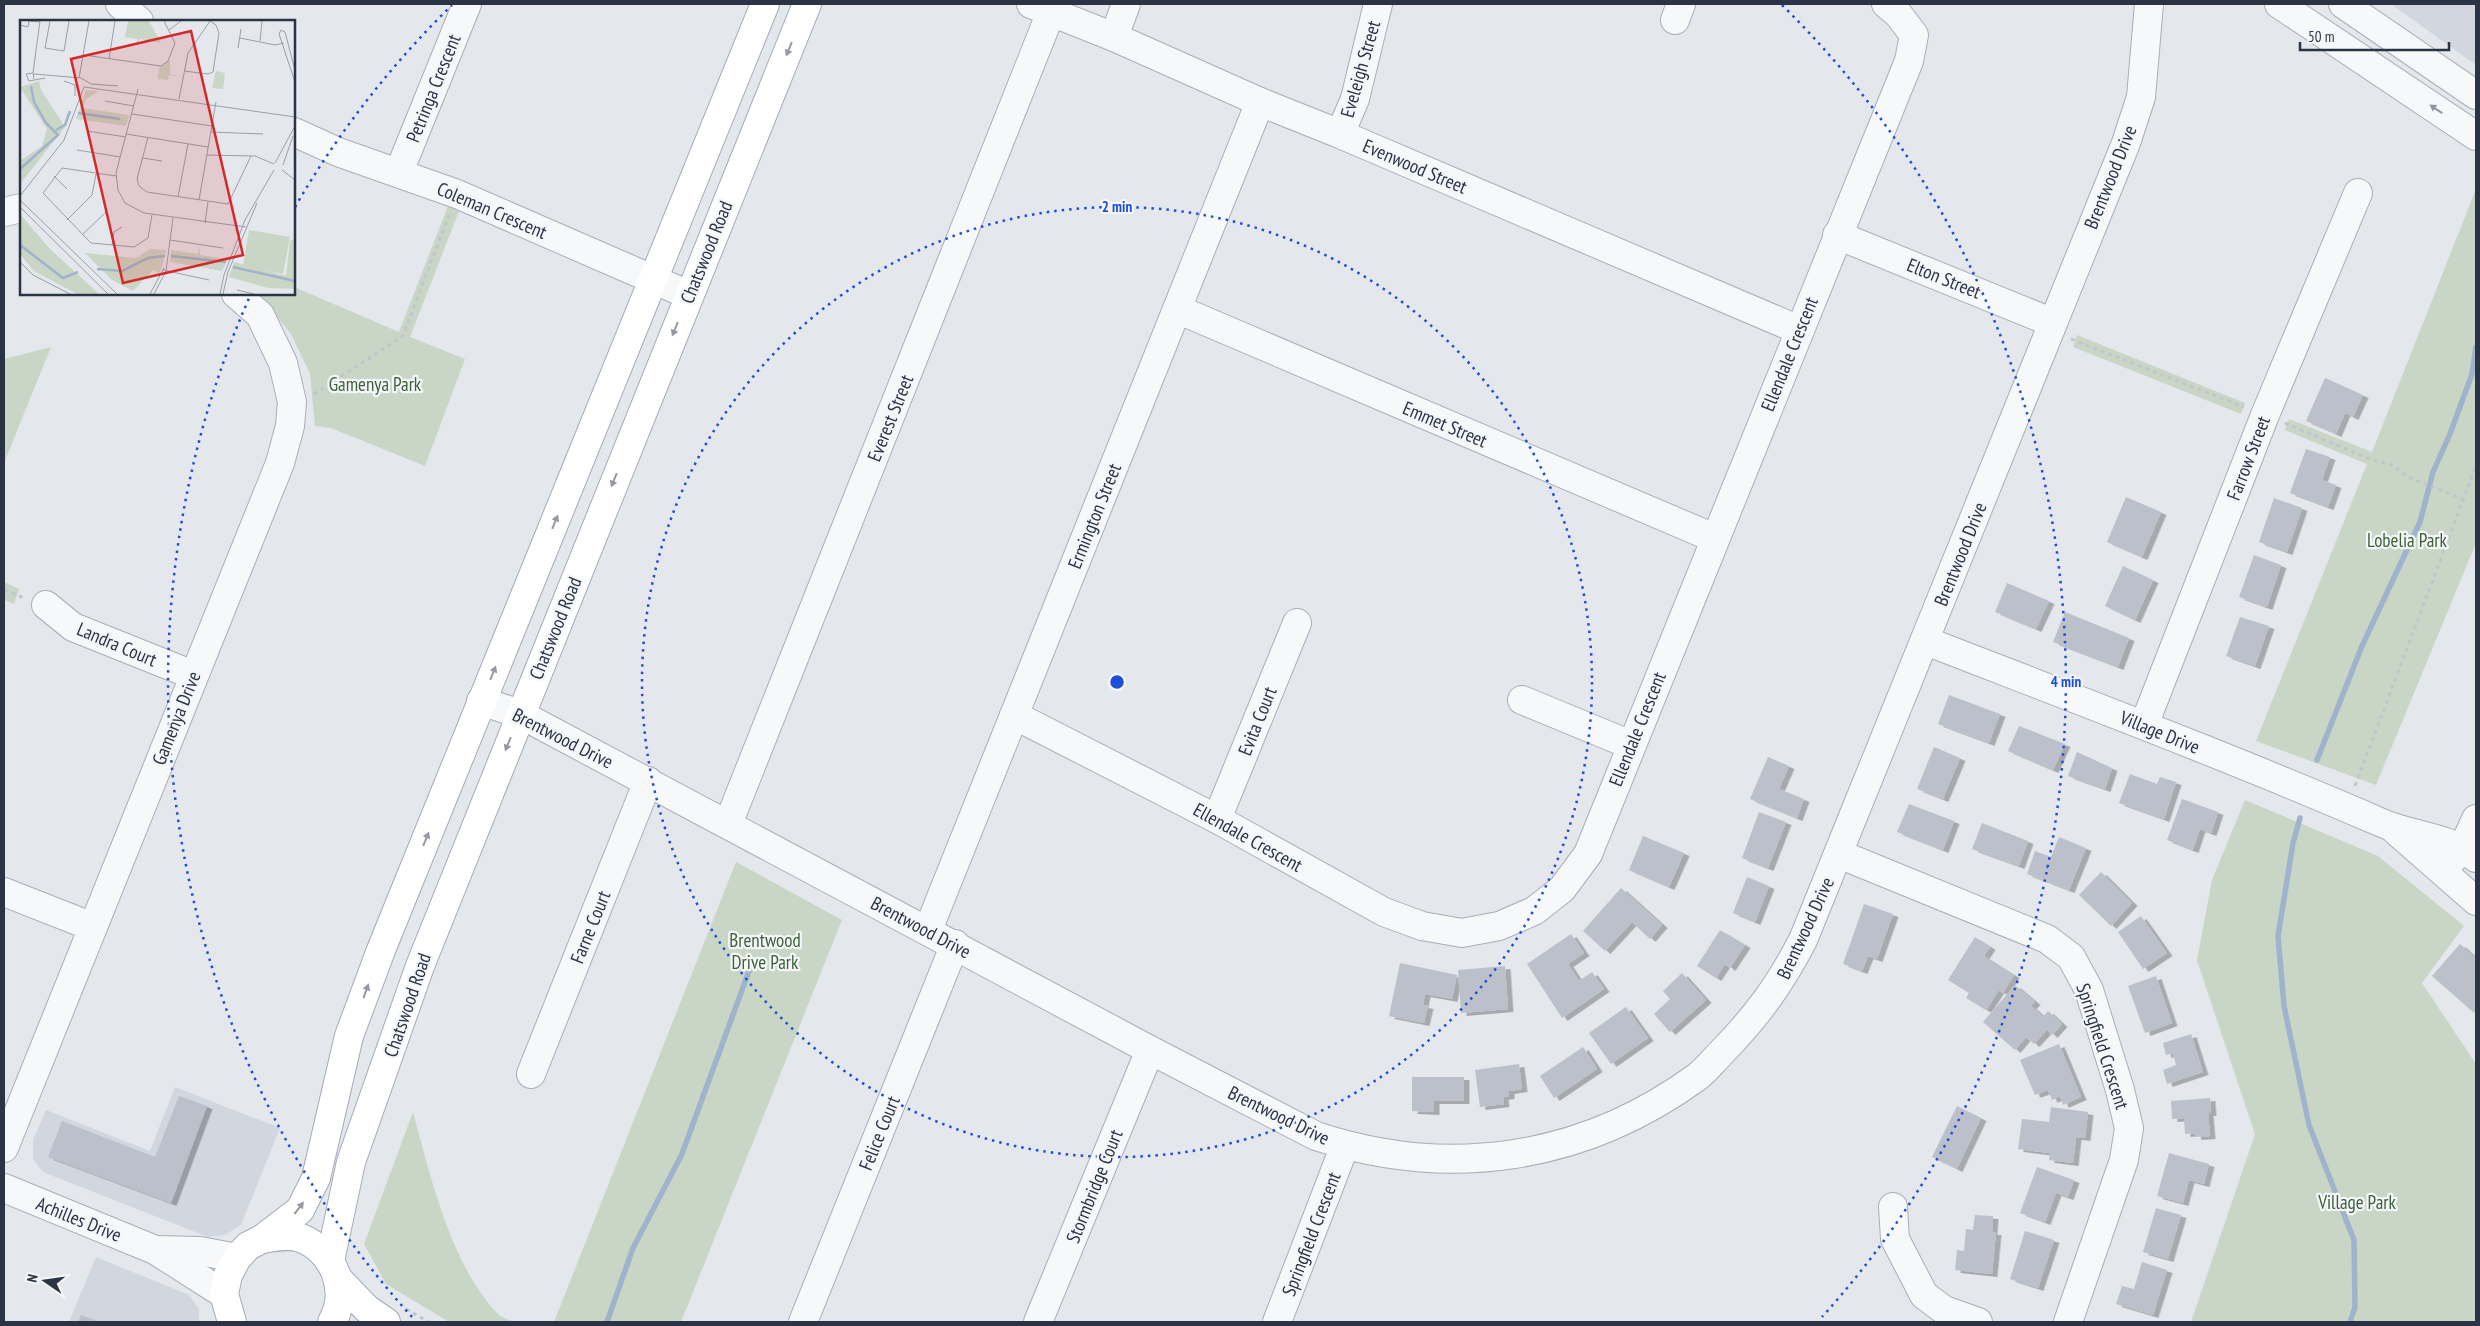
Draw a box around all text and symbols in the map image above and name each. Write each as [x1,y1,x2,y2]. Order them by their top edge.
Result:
street label: Eveleigh Street [1335,17,1385,120]
inset map [20,20,295,295]
scale bar [2300,20,2449,52]
text: 50 m [2308,27,2334,46]
street label: Petringa Crescent [400,30,466,146]
one-way arrow [785,42,793,57]
one-way arrow [2429,104,2443,114]
street label: Brentwood Drive [2078,121,2142,232]
street label: Evenwood Street [1359,133,1471,199]
street label: Coleman Crescent [434,176,551,244]
street label: Chatswood Road [675,197,737,307]
text: 2 min [1102,197,1132,216]
street label: Elton Street [1904,252,1985,304]
street label: Ellendale Crescent [1755,293,1823,415]
one-way arrow [671,322,679,337]
street label: Everest Street [862,370,919,465]
park label: Gamenya Park [329,372,422,396]
street label: Emmet Street [1399,396,1492,453]
street label: Farrow Street [2221,412,2275,503]
street label: Ermington Street [1062,459,1126,572]
one-way arrow [610,473,618,487]
street label: Brentwood Drive [1928,498,1992,609]
one-way arrow [551,514,559,529]
park label: Lobelia Park [2367,528,2448,552]
street label: Chatswood Road [524,573,586,683]
street label: Landra Court [74,617,161,672]
one-way arrow [489,665,497,680]
street label: Gamenya Drive [146,668,206,768]
street label: Ellendale Crescent [1603,668,1671,790]
text: 4 min [2051,672,2081,691]
centre of rings [1108,673,1126,691]
street label: Evita Court [1232,682,1282,759]
street label: Brentwood Drive [509,702,617,774]
street label: Village Drive [2116,705,2204,759]
one-way arrow [504,737,512,752]
street label: Ellendale Crescent [1189,797,1307,877]
one-way arrow [422,832,430,847]
street label: Brentwood Drive [1771,873,1839,983]
street label: Farne Court [565,886,616,967]
street label: Brentwood Drive [867,891,975,963]
park label: Brentwood Drive Park [729,928,801,974]
street label: Chatswood Road [378,950,436,1060]
street label: Springfield Crescent [2071,980,2135,1113]
one-way arrow [363,983,370,998]
street label: Brentwood Drive [1224,1080,1334,1150]
street label: Felice Court [853,1092,905,1174]
street label: Stormbridge Court [1060,1125,1128,1246]
street label: Springfield Crescent [1276,1168,1346,1299]
park label: Village Park [2317,1190,2396,1214]
street label: Achilles Drive [33,1191,125,1247]
one-way arrow [294,1202,304,1215]
north arrow [20,1256,70,1306]
text: N [23,1272,42,1284]

